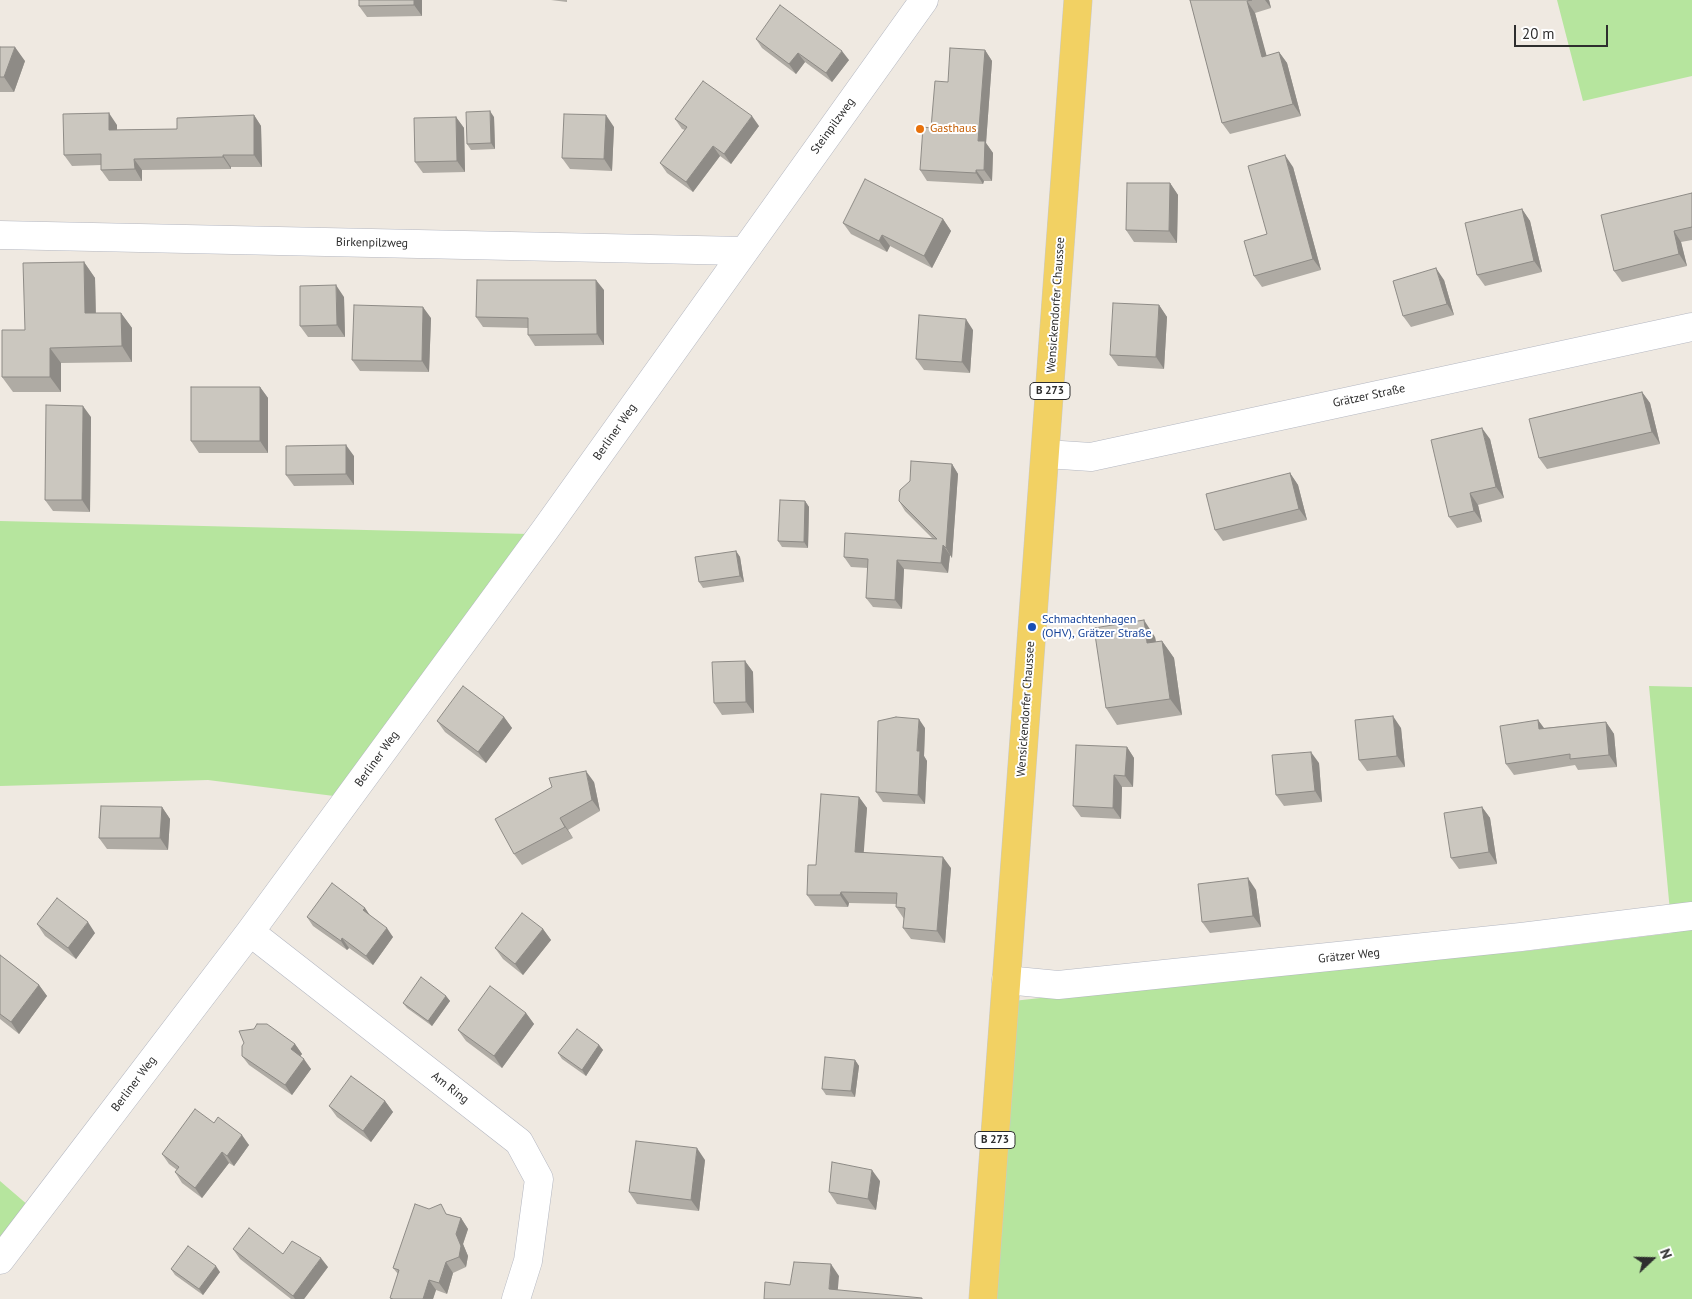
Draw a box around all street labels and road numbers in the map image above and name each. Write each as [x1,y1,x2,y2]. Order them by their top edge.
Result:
street label: Steinpilzweg [808,95,858,157]
street label: Birkenpilzweg [336,235,408,251]
street label: Wensickendorfer Chaussee [1044,237,1068,373]
street label: Grätzer Straße [1331,381,1407,411]
road number: B 273 [1030,382,1070,400]
street label: Berliner Weg [590,401,640,463]
street label: Wensickendorfer Chaussee [1014,641,1038,777]
street label: Berliner Weg [352,728,402,790]
street label: Grätzer Weg [1317,946,1381,966]
street label: Berliner Weg [108,1053,160,1115]
street label: Am Ring [428,1069,472,1107]
road number: B 273 [975,1132,1015,1148]

